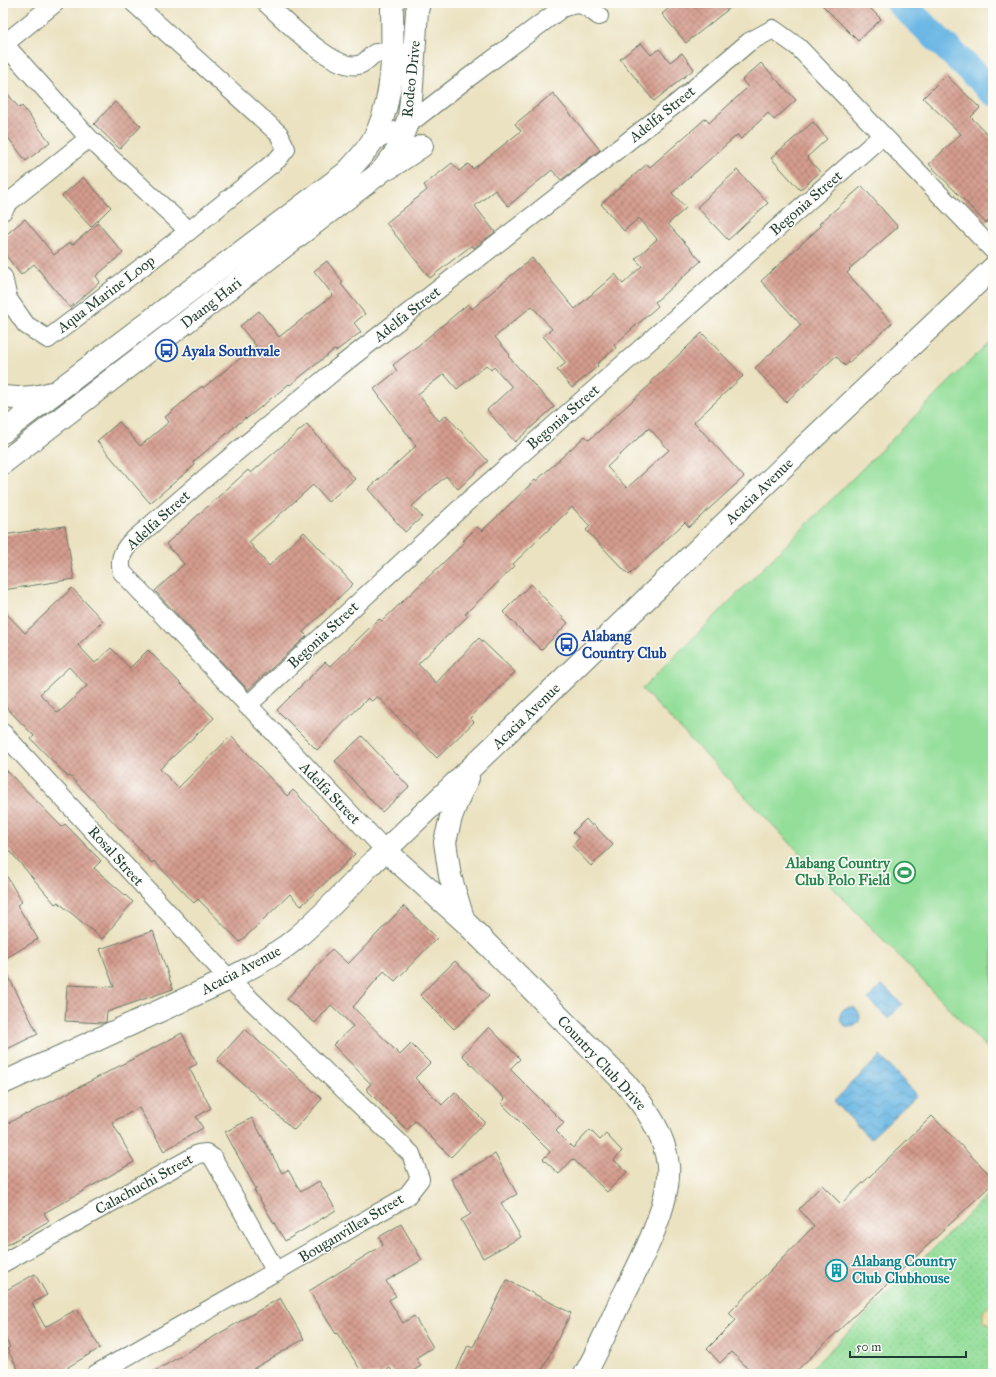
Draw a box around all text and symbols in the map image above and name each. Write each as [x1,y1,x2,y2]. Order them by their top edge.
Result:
street label: Rodeo Drive [398,40,424,118]
street label: Adelfa Street [625,81,699,147]
street label: Begonia Street [766,166,846,239]
street label: Aqua Marine Loop [53,251,159,338]
street label: Daang Hari [177,274,245,332]
street label: Adelfa Street [369,282,445,346]
bus stop icon: Ayala Southvale [154,338,180,364]
place label: Ayala Southvale [181,342,281,361]
street label: Begonia Street [523,380,603,453]
street label: Acacia Avenue [720,454,797,529]
street label: Adelfa Street [122,486,194,554]
street label: Begonia Street [284,597,363,672]
place label: Alabang Country Club [581,627,667,663]
bus stop icon: Alabang Country Club [553,632,579,658]
street label: Acacia Avenue [487,679,564,754]
street label: Adelfa Street [295,757,365,828]
street label: Rosal Street [84,822,148,890]
place label: Alabang Country Club Polo Field [785,854,891,889]
sports icon: Alabang Country Club Polo Field [892,859,918,885]
street label: Acacia Avenue [197,941,284,999]
street label: Country Club Drive [554,1012,650,1114]
street label: Calachuchi Street [92,1149,197,1218]
street label: Bouganvillea Street [295,1189,407,1266]
place label: Alabang Country Club Clubhouse [851,1252,957,1287]
building icon: Alabang Country Club Clubhouse [824,1257,850,1283]
scale bar [850,1333,966,1359]
text: 50 m [856,1340,881,1354]

